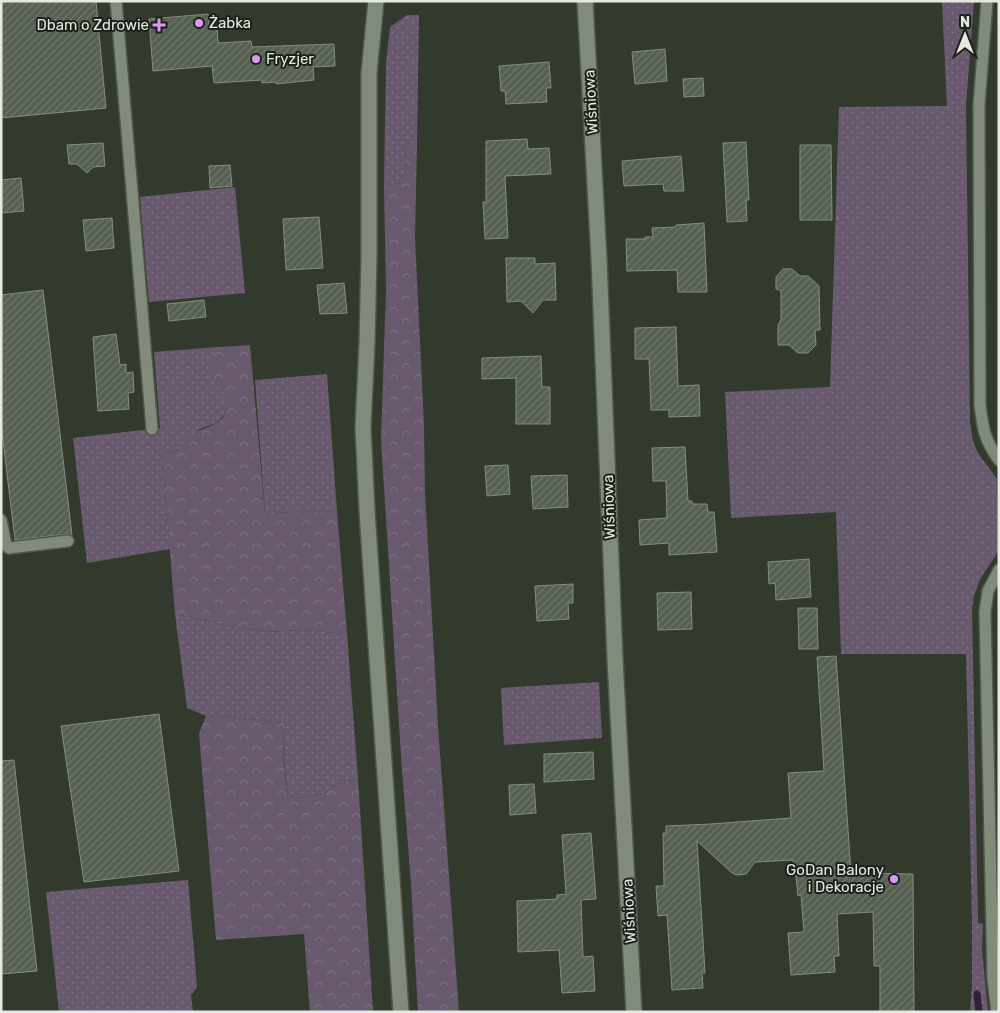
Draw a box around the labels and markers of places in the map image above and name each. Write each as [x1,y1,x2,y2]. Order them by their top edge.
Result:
place label: Żabka [209,14,251,32]
place label: Dbam o Zdrowie [36,16,149,34]
marker: Żabka [193,17,205,29]
marker: Dbam o Zdrowie [153,19,165,31]
place label: Fryzjer [266,50,314,68]
marker: Fryzjer [250,53,262,65]
place label: GoDan Balony i Dekoracje [786,861,884,896]
marker: GoDan Balony i Dekoracje [888,873,900,885]

